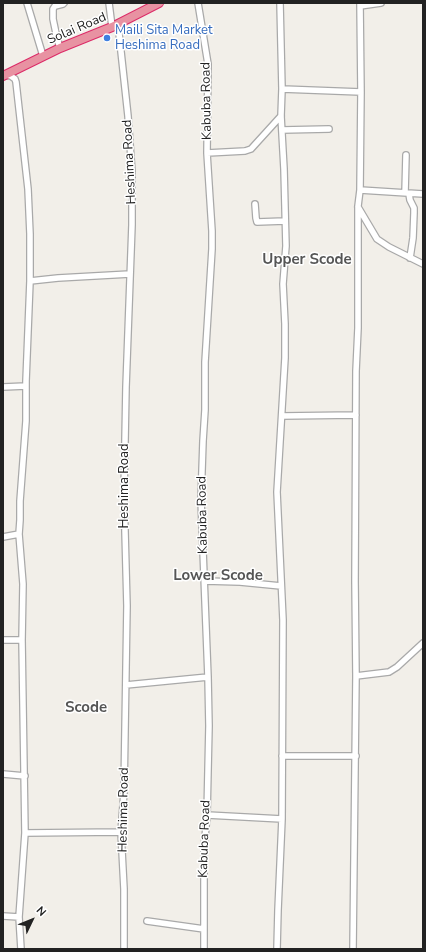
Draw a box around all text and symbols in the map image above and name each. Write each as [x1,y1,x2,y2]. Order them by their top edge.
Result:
street label: Solai Road [45,10,109,48]
place label: Maili Sita Market Heshima Road [115,23,212,54]
marker: Maili Sita Market Heshima Road [102,33,112,43]
street label: Kabuba Road [199,62,215,140]
street label: Heshima Road [120,119,140,205]
district label: Upper Scode [262,251,352,269]
street label: Heshima Road [117,443,133,529]
street label: Kabuba Road [195,476,211,554]
district label: Lower Scode [173,567,263,585]
district label: Scode [65,699,107,717]
street label: Heshima Road [115,767,133,853]
street label: Kabuba Road [196,800,214,878]
north arrow [12,900,52,940]
text: N [33,903,49,920]

